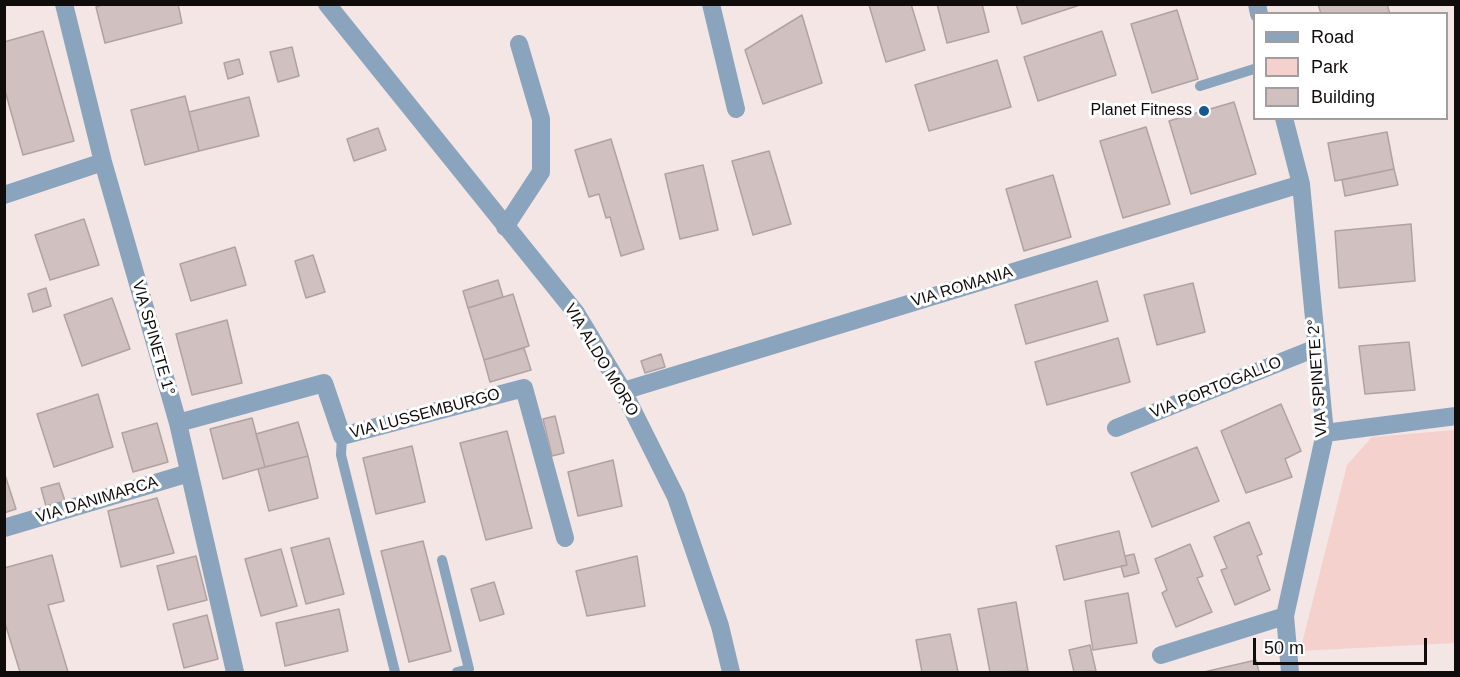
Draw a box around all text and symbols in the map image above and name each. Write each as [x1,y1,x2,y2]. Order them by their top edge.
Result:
legend [1253,12,1448,120]
text: Road [1311,27,1354,47]
text: Park [1311,57,1348,77]
text: Building [1311,87,1375,107]
place label: Planet Fitness [1091,101,1192,121]
marker: Planet Fitness [1197,104,1211,118]
street label: VIA ROMANIA [909,262,1015,312]
street label: VIA SPINETE 1° [127,278,179,398]
street label: VIA ALDO MORO [560,300,642,420]
street label: VIA SPINETE 2° [1304,318,1332,438]
street label: VIA PORTOGALLO [1148,353,1284,423]
street label: VIA LUSSEMBURGO [348,385,502,443]
street label: VIA DANIMARCA [34,472,160,528]
scale bar [1256,626,1430,664]
text: 50 m [1264,638,1304,658]

